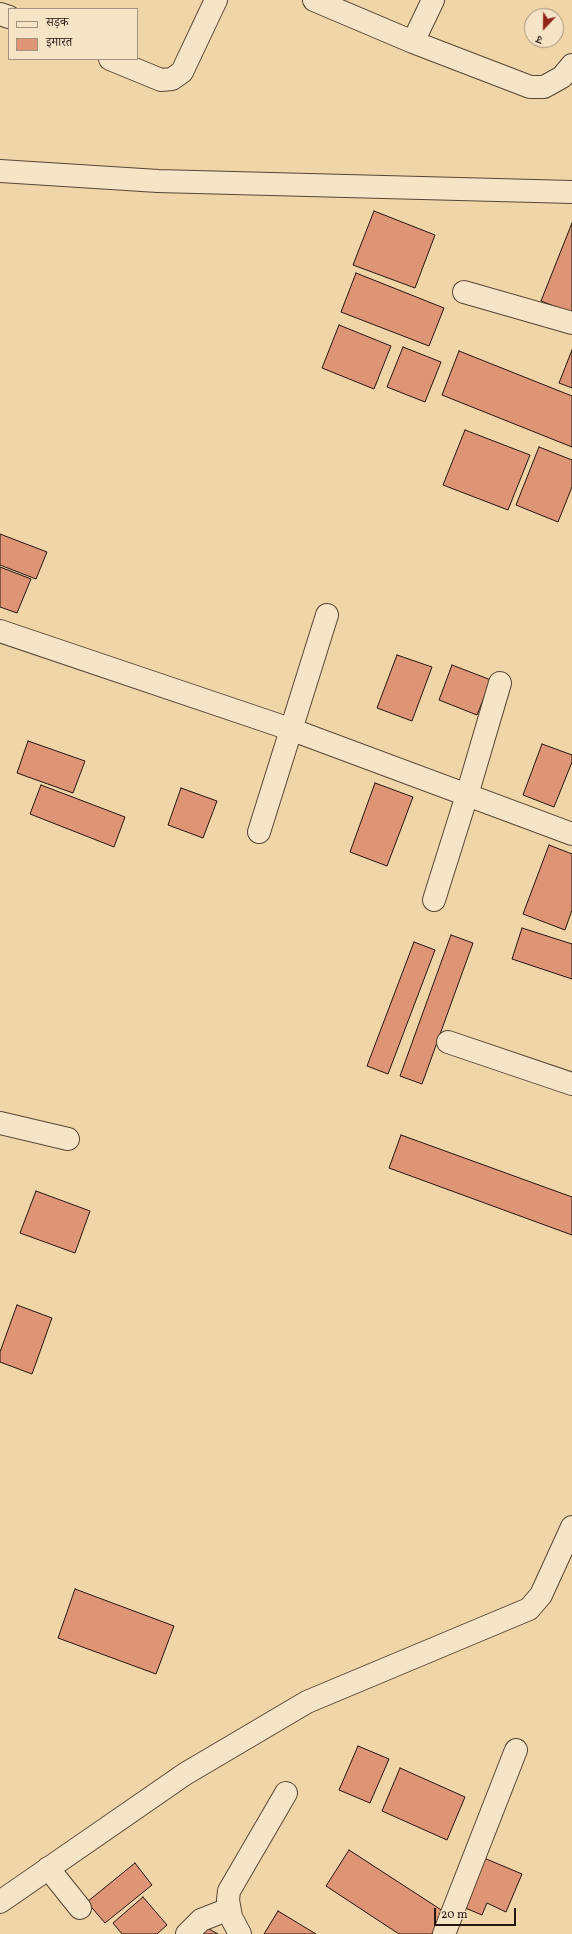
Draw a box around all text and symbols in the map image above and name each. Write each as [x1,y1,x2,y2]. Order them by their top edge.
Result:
legend [8,8,138,60]
north arrow [524,8,564,48]
text: सड़क [46,15,69,31]
text: उ [534,31,545,47]
text: इमारत [46,35,72,51]
scale bar [436,1900,518,1926]
text: 20 m [441,1907,468,1923]

